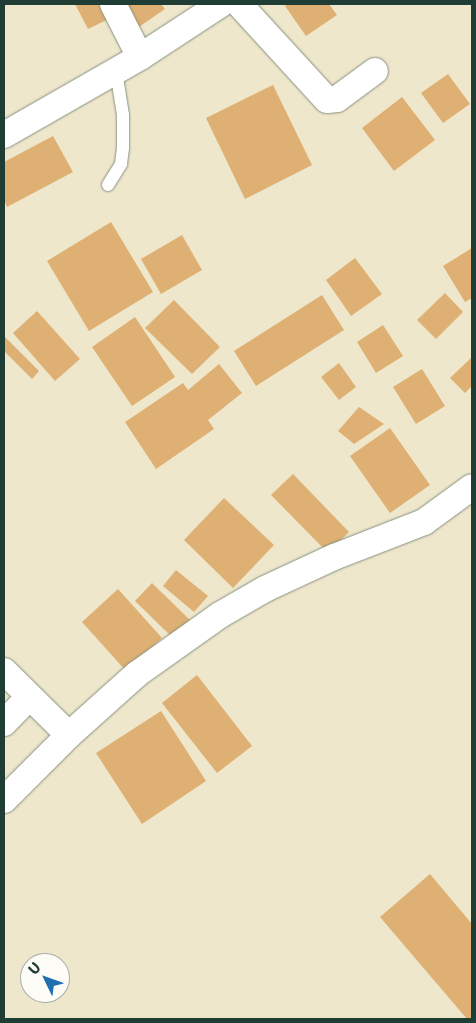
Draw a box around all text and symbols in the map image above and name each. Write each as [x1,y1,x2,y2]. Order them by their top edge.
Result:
north arrow [20,953,70,1003]
text: U [23,957,46,979]

